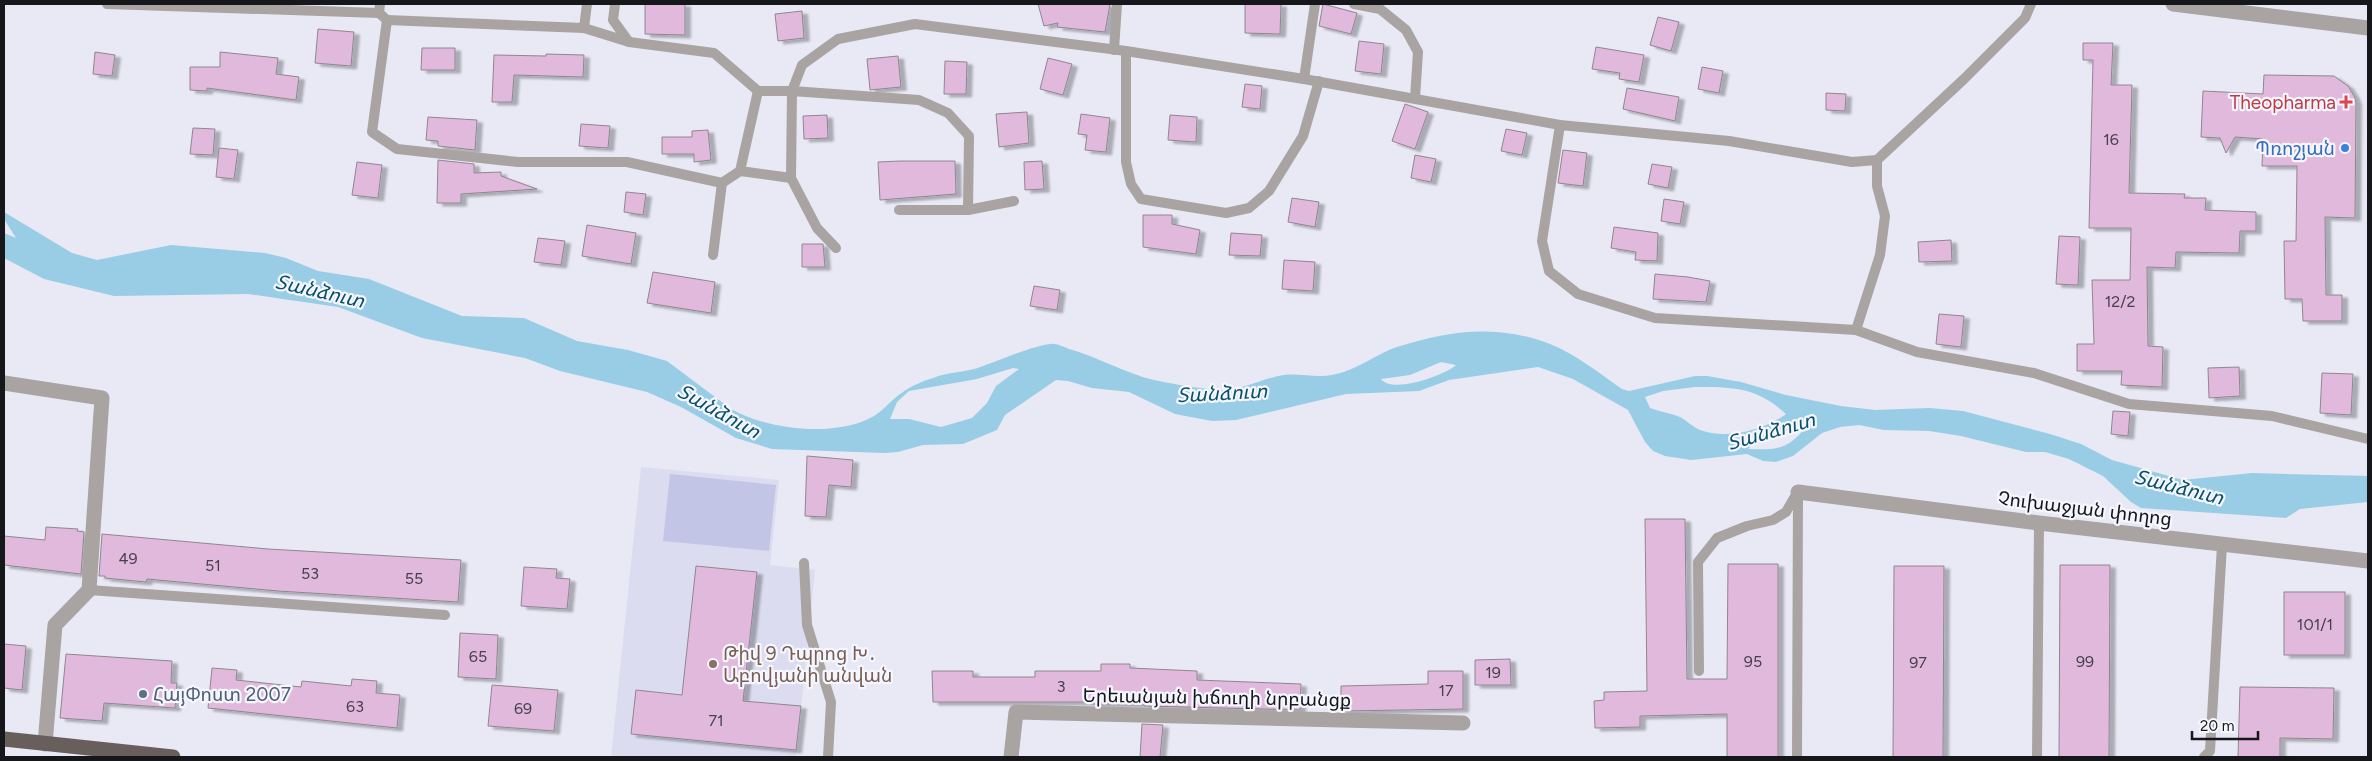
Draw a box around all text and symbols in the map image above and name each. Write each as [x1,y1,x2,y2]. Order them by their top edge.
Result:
place label: Theopharma [2230,91,2336,114]
marker: Theopharma [2340,96,2352,108]
house number: 16 [2103,130,2119,149]
place label: Պռոշյան [2255,137,2335,160]
marker: Պռոշյան [2339,142,2351,154]
water label: Տանձուտ [273,269,367,313]
house number: 12/2 [2105,292,2135,311]
water label: Տանձուտ [674,379,765,444]
water label: Տանձուտ [1176,379,1268,407]
water label: Տանձուտ [1724,407,1818,455]
water label: Տանձուտ [2132,464,2226,510]
street label: Չուխաջյան փողոց [1997,486,2173,531]
house number: 49 [119,549,138,568]
house number: 51 [205,556,221,575]
house number: 53 [301,564,319,583]
house number: 55 [405,569,423,588]
house number: 101/1 [2297,615,2333,634]
place label: Թիվ 9 Դպրոց Խ․ Աբովյանի անվան [723,642,892,687]
house number: 65 [469,647,487,666]
house number: 95 [1744,652,1762,671]
house number: 99 [2076,652,2094,671]
house number: 97 [1909,653,1927,672]
marker: Թիվ 9 Դպրոց Խ․ Աբովյանի անվան [707,658,719,670]
house number: 19 [1485,663,1501,682]
house number: 3 [1057,677,1065,696]
house number: 17 [1438,681,1454,700]
place label: ՀայՓոստ 2007 [153,683,291,706]
street label: Երեւանյան խճուղի նրբանցք [1082,684,1351,711]
marker: ՀայՓոստ 2007 [137,688,149,700]
house number: 63 [346,697,364,716]
house number: 69 [514,699,532,718]
scale bar [2192,708,2258,740]
house number: 71 [708,711,724,730]
text: 20 m [2200,717,2234,735]

